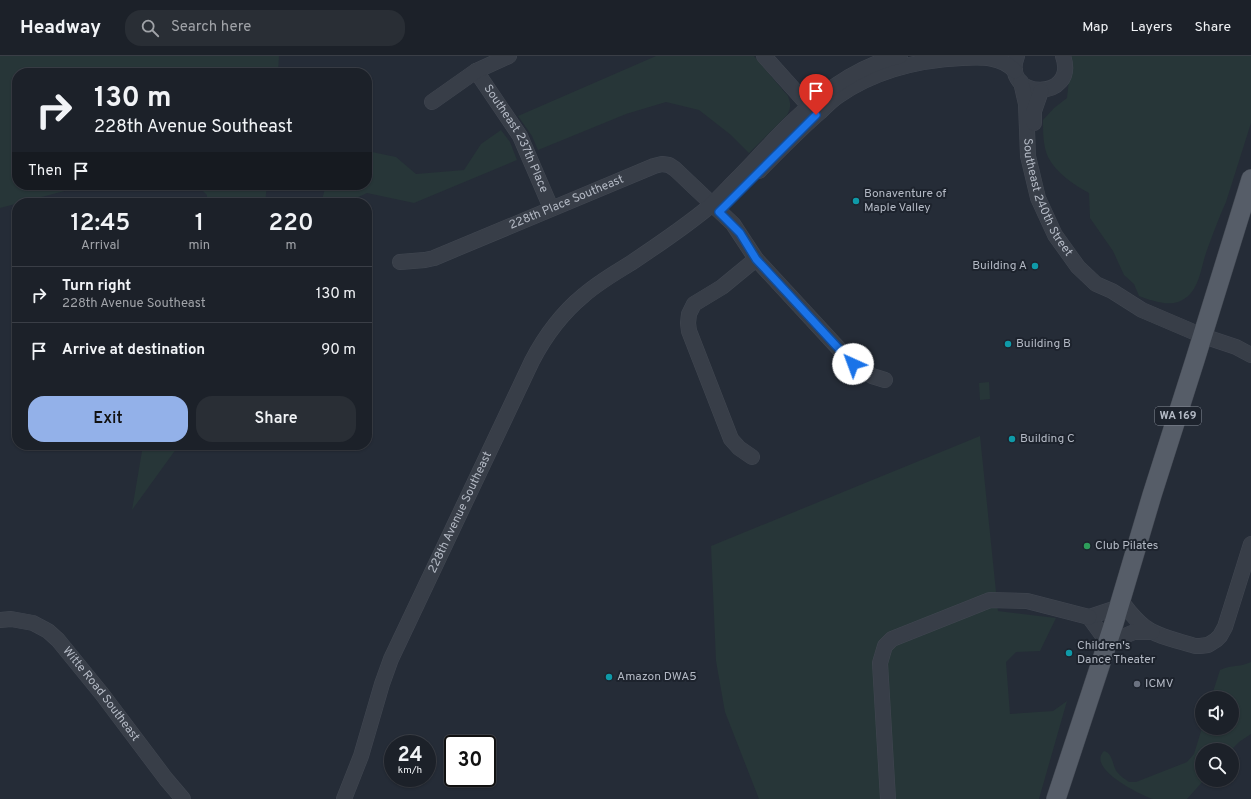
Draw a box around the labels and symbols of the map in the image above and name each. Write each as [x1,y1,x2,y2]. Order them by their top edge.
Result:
pin [799,74,833,115]
street label: Southeast 237th Place [480,82,552,195]
street label: Southeast 240th Street [1019,138,1076,260]
street label: 228th Place Southeast [507,171,626,234]
place label: Bonaventure of Maple Valley [864,186,946,216]
marker: Bonaventure of Maple Valley [851,196,861,206]
place label: Building A [972,258,1027,274]
marker: Building A [1030,261,1040,271]
place label: Building B [1016,336,1071,352]
marker: Building B [1003,339,1013,349]
position arrow [832,343,874,385]
road number: WA 169 [1155,407,1201,425]
place label: Building C [1020,431,1075,447]
marker: Building C [1007,434,1017,444]
street label: 228th Avenue Southeast [425,449,496,576]
place label: Club Pilates [1095,538,1159,554]
marker: Club Pilates [1082,541,1092,551]
place label: Children's Dance Theater [1077,638,1156,668]
street label: Witte Road Southeast [59,643,143,745]
marker: Children's Dance Theater [1064,648,1074,658]
place label: Amazon DWA5 [617,669,697,685]
marker: Amazon DWA5 [604,672,614,682]
place label: ICMV [1145,676,1174,692]
marker: ICMV [1132,679,1142,689]
speed limit sign: 30 [444,735,496,787]

